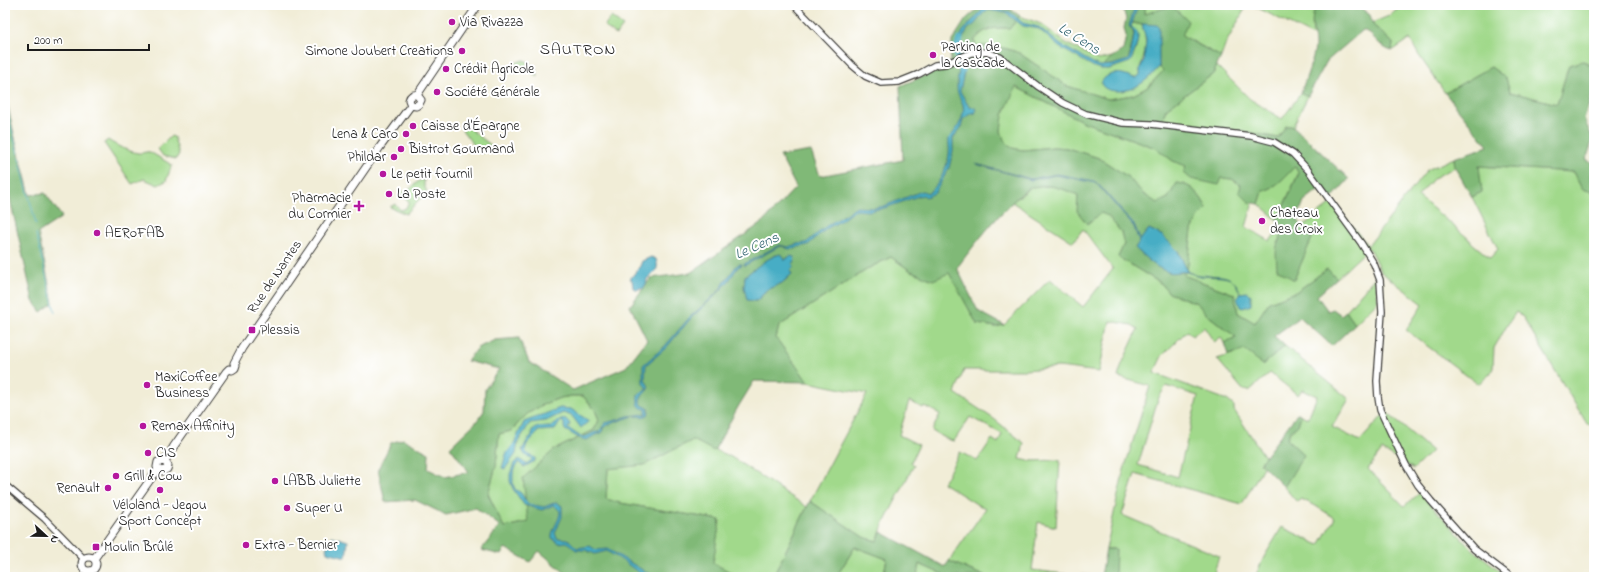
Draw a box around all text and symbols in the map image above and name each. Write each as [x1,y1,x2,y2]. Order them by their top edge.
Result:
place label: Via Rivazza [459,12,523,33]
marker: Via Rivazza [447,17,457,27]
water label: Le Cens [1054,17,1105,61]
scale bar [28,26,149,52]
text: 200 m [34,32,63,50]
place label: Parking de la Cascade [941,37,1005,74]
district label: SAUTRON [540,38,616,62]
place label: Simone Joubert Creations [305,41,454,62]
marker: Simone Joubert Creations [457,46,467,56]
marker: Parking de la Cascade [928,50,938,60]
place label: Crédit Agricole [454,59,535,81]
marker: Crédit Agricole [441,64,451,74]
place label: Société Générale [445,82,540,103]
marker: Société Générale [432,87,442,97]
place label: Caisse d'Épargne [421,116,520,138]
marker: Caisse d'Épargne [408,121,418,131]
place label: Lena & Caro [332,124,398,145]
marker: Lena & Caro [401,129,411,139]
place label: Bistrot Gourmand [408,139,514,160]
marker: Bistrot Gourmand [396,144,406,154]
place label: Phildar [347,147,387,168]
marker: Phildar [389,152,399,162]
place label: Le petit fournil [391,164,472,185]
marker: Le petit fournil [378,169,388,179]
place label: La Poste [397,184,447,205]
place label: Pharmacie du Cormier [288,188,352,225]
marker: La Poste [384,189,394,199]
marker: Pharmacie du Cormier [354,201,364,211]
place label: Chateau des Croix [1270,203,1323,240]
marker: Chateau des Croix [1257,216,1267,226]
place label: AERoFAB [105,223,164,244]
water label: Le Cens [732,226,783,265]
marker: AERoFAB [92,228,102,238]
street label: Rue de Nantes [242,236,308,318]
place label: Plessis [260,320,300,341]
marker: Plessis [247,325,257,335]
place label: MaxiCoffee Business [154,367,218,404]
marker: MaxiCoffee Business [142,380,152,390]
place label: Remax Affinity [151,416,235,438]
marker: Remax Affinity [138,421,148,431]
place label: CIS [156,443,176,464]
marker: CIS [143,448,153,458]
place label: Grill & Cow [124,466,182,487]
marker: Grill & Cow [111,471,121,481]
place label: LABB Juliette [283,471,361,492]
marker: LABB Juliette [270,476,280,486]
place label: Renault [57,478,100,499]
marker: Renault [103,483,113,493]
marker: Véloland - Jegou Sport Concept [155,485,165,495]
place label: Véloland - Jegou Sport Concept [112,495,207,532]
place label: Super U [295,498,343,519]
marker: Super U [282,503,292,513]
north arrow [26,516,66,556]
text: N [46,533,63,546]
place label: Extra - Bernier [254,535,338,556]
place label: Moulin Brûlé [104,537,174,558]
marker: Extra - Bernier [241,540,251,550]
marker: Moulin Brûlé [91,542,101,552]

